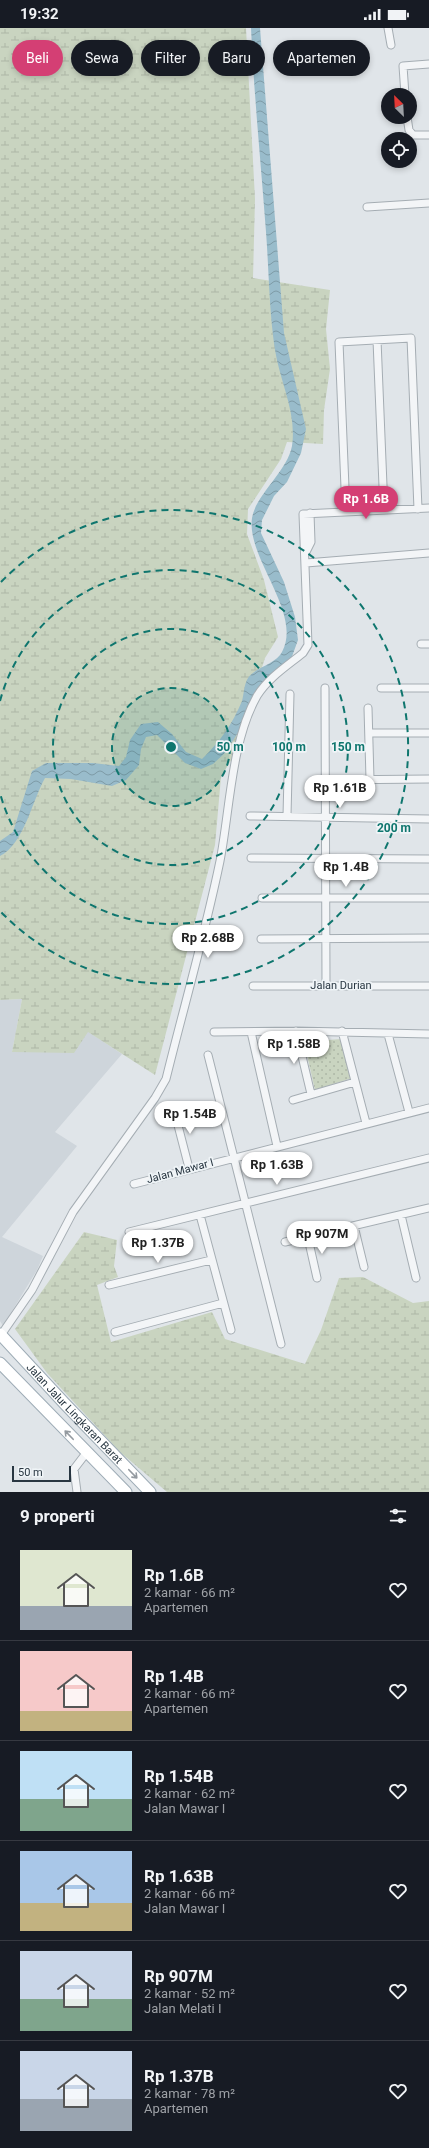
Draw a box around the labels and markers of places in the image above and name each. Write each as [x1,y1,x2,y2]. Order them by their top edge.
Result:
pin: Rp 1.6B [329,486,403,520]
centre of rings [164,740,178,754]
pin: Rp 1.61B [299,775,381,809]
pin: Rp 1.4B [309,854,383,888]
pin: Rp 2.68B [167,925,249,959]
pin: Rp 1.58B [253,1031,335,1065]
pin: Rp 1.54B [149,1101,231,1135]
pin: Rp 1.63B [236,1152,318,1186]
pin: Rp 907M [285,1221,359,1255]
pin: Rp 1.37B [117,1230,199,1264]

